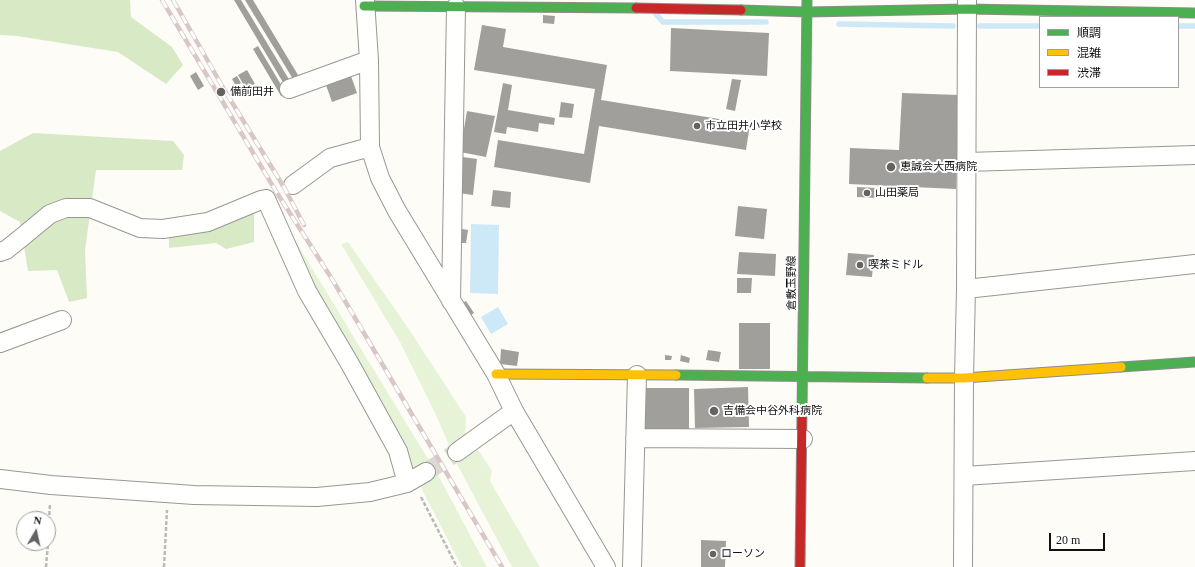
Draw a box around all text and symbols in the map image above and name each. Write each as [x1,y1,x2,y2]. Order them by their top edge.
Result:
legend [1039,16,1179,88]
text: 順調 [1077,26,1101,40]
text: 混雑 [1077,46,1101,60]
text: 渋滞 [1077,66,1101,80]
place label: 備前田井 [230,85,274,99]
marker: 備前田井 [215,86,227,98]
place label: 市立田井小学校 [705,119,782,133]
marker: 市立田井小学校 [692,121,702,131]
place label: 恵誠会大西病院 [900,160,977,174]
marker: 恵誠会大西病院 [885,161,897,173]
place label: 山田薬局 [875,186,919,200]
marker: 山田薬局 [862,188,872,198]
street label: 倉敷玉野線 [785,256,799,310]
place label: 喫茶ミドル [868,258,923,272]
marker: 喫茶ミドル [855,260,865,270]
place label: 吉備会中谷外科病院 [723,404,822,418]
marker: 吉備会中谷外科病院 [708,405,720,417]
north arrow [16,511,56,551]
text: N [33,514,43,527]
scale bar [1051,525,1107,551]
text: 20 m [1056,533,1080,547]
place label: ローソン [721,547,765,561]
marker: ローソン [708,549,718,559]

